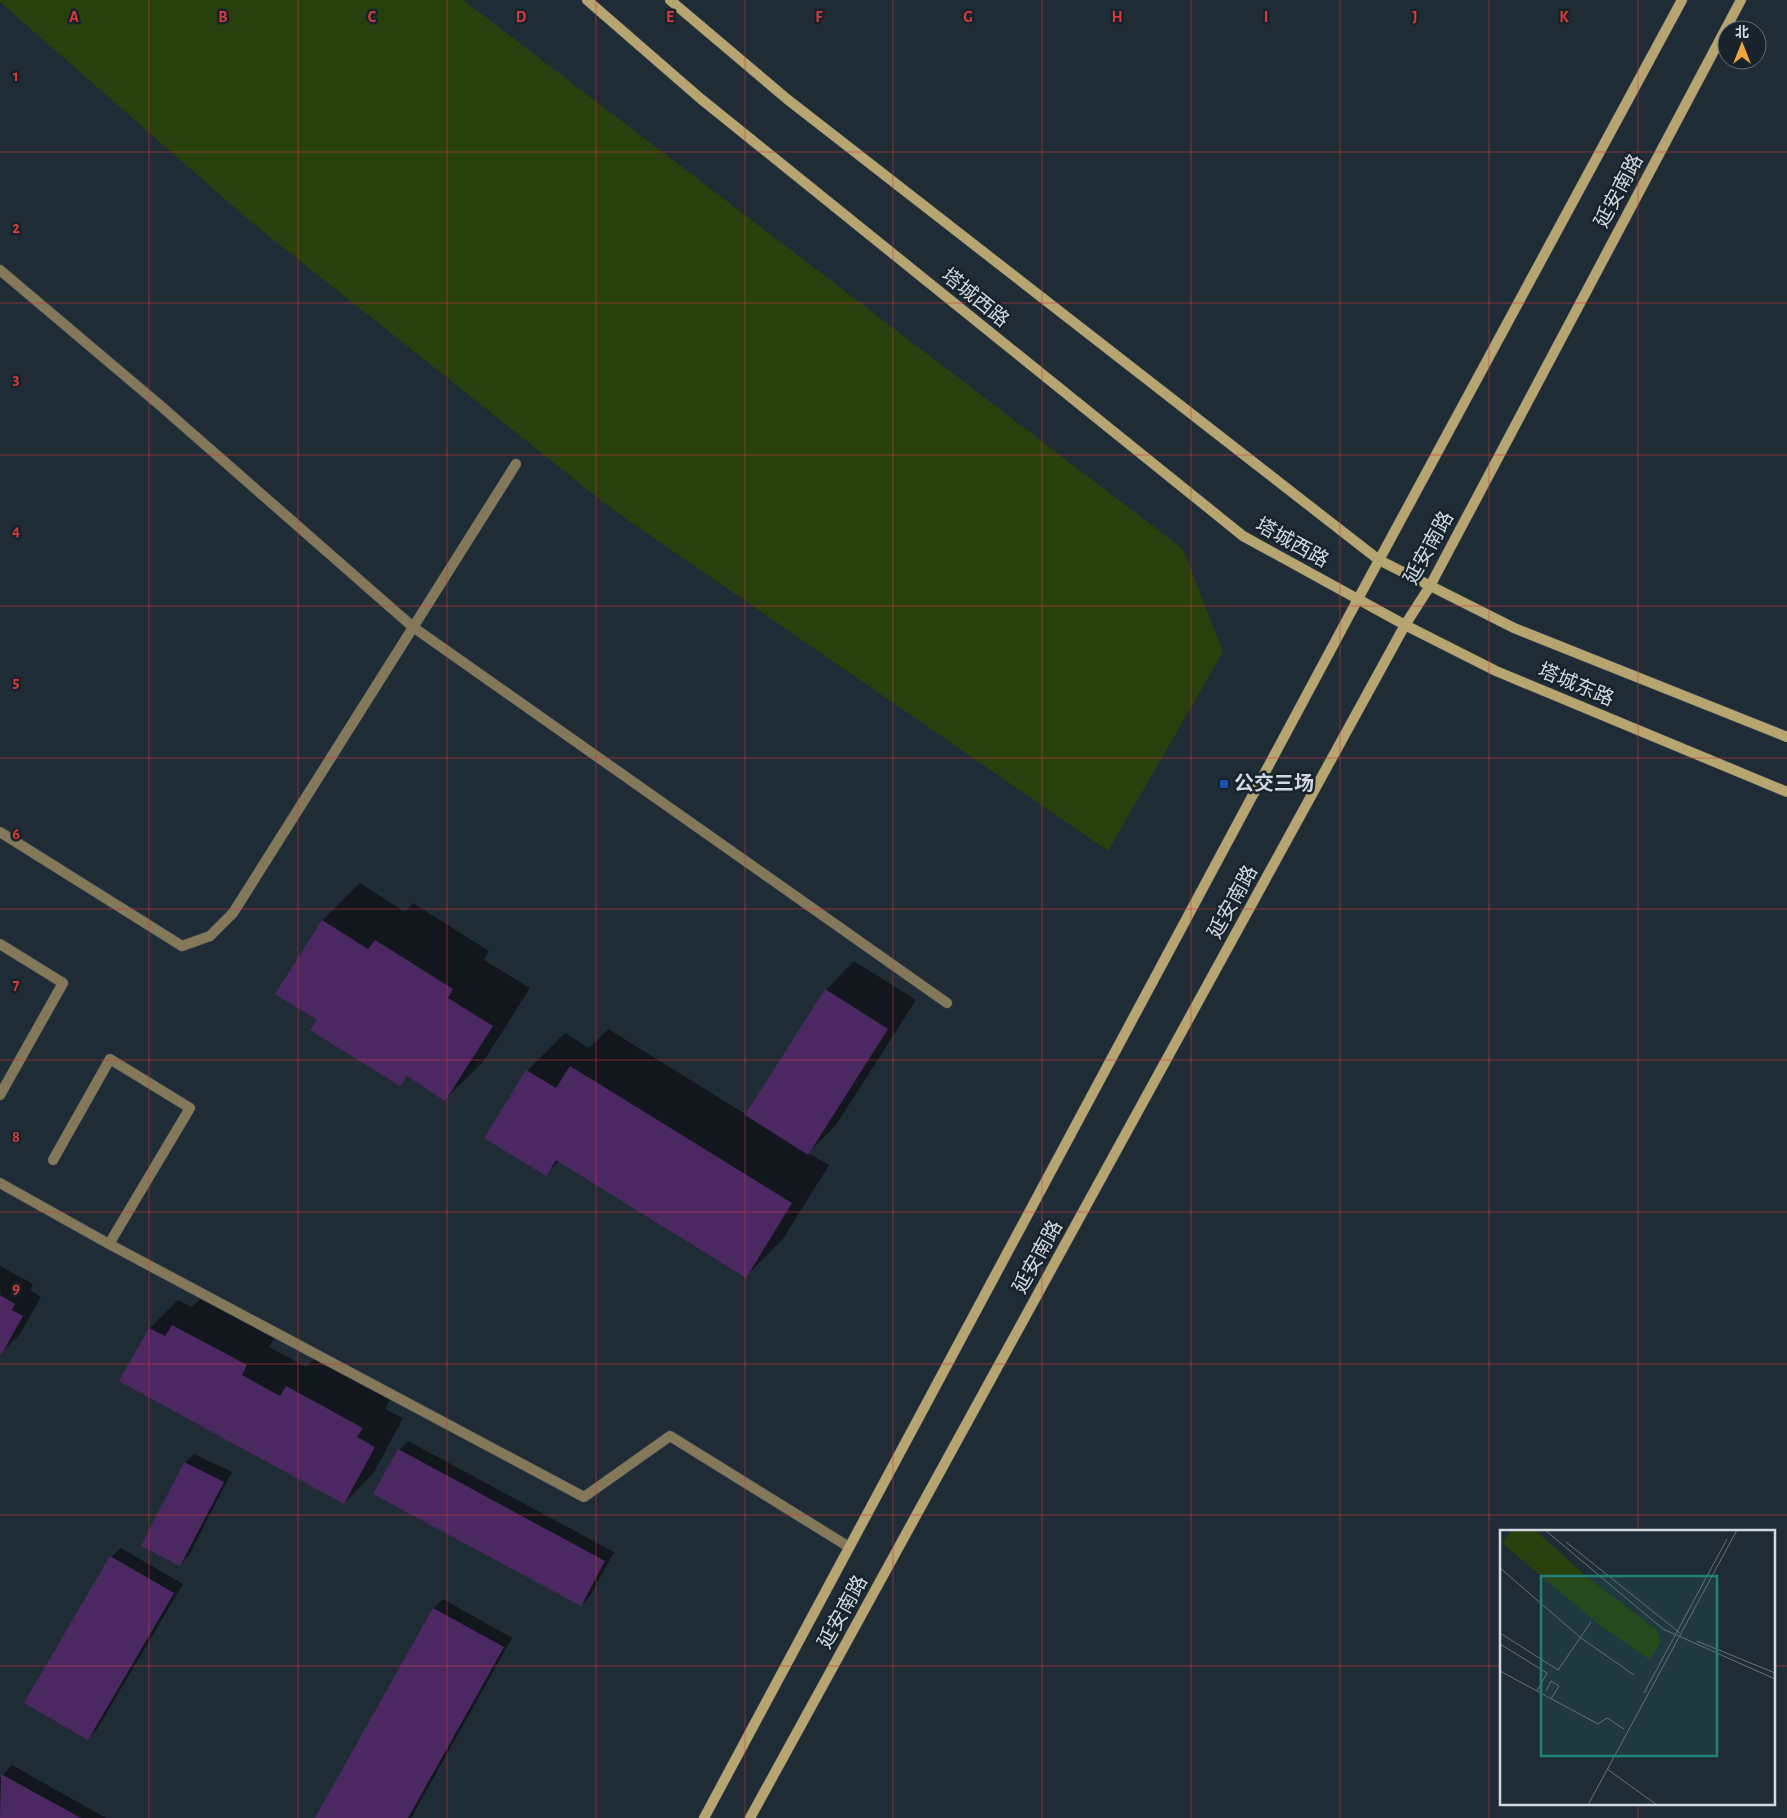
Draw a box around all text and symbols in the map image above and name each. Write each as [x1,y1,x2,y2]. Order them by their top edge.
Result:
text: A [69,9,79,25]
text: B [218,9,228,25]
text: C [368,9,377,25]
text: D [516,9,527,25]
text: E [666,9,674,25]
text: F [815,9,823,25]
text: G [963,9,973,25]
text: H [1111,9,1123,25]
text: I [1264,9,1268,25]
text: J [1412,9,1418,25]
text: K [1559,9,1569,25]
north arrow [1717,20,1767,70]
text: 北 [1735,25,1749,40]
text: 1 [13,68,19,84]
street label: 延安南路 [1591,151,1647,231]
text: 2 [12,220,20,236]
street label: 塔城西路 [938,264,1014,331]
text: 3 [13,371,20,387]
street label: 延安南路 [1400,508,1457,588]
street label: 塔城西路 [1252,513,1333,571]
text: 4 [12,523,20,539]
street label: 塔城东路 [1535,658,1618,710]
text: 5 [13,674,20,690]
place label: 公交三场 [1234,772,1314,794]
marker: 公交三场 [1218,778,1230,790]
text: 6 [12,826,20,842]
street label: 延安南路 [1204,862,1261,942]
text: 7 [13,977,20,993]
text: 8 [12,1129,20,1145]
street label: 延安南路 [1009,1217,1066,1297]
text: 9 [12,1280,20,1296]
inset map [1500,1530,1774,1806]
street label: 延安南路 [814,1572,871,1652]

